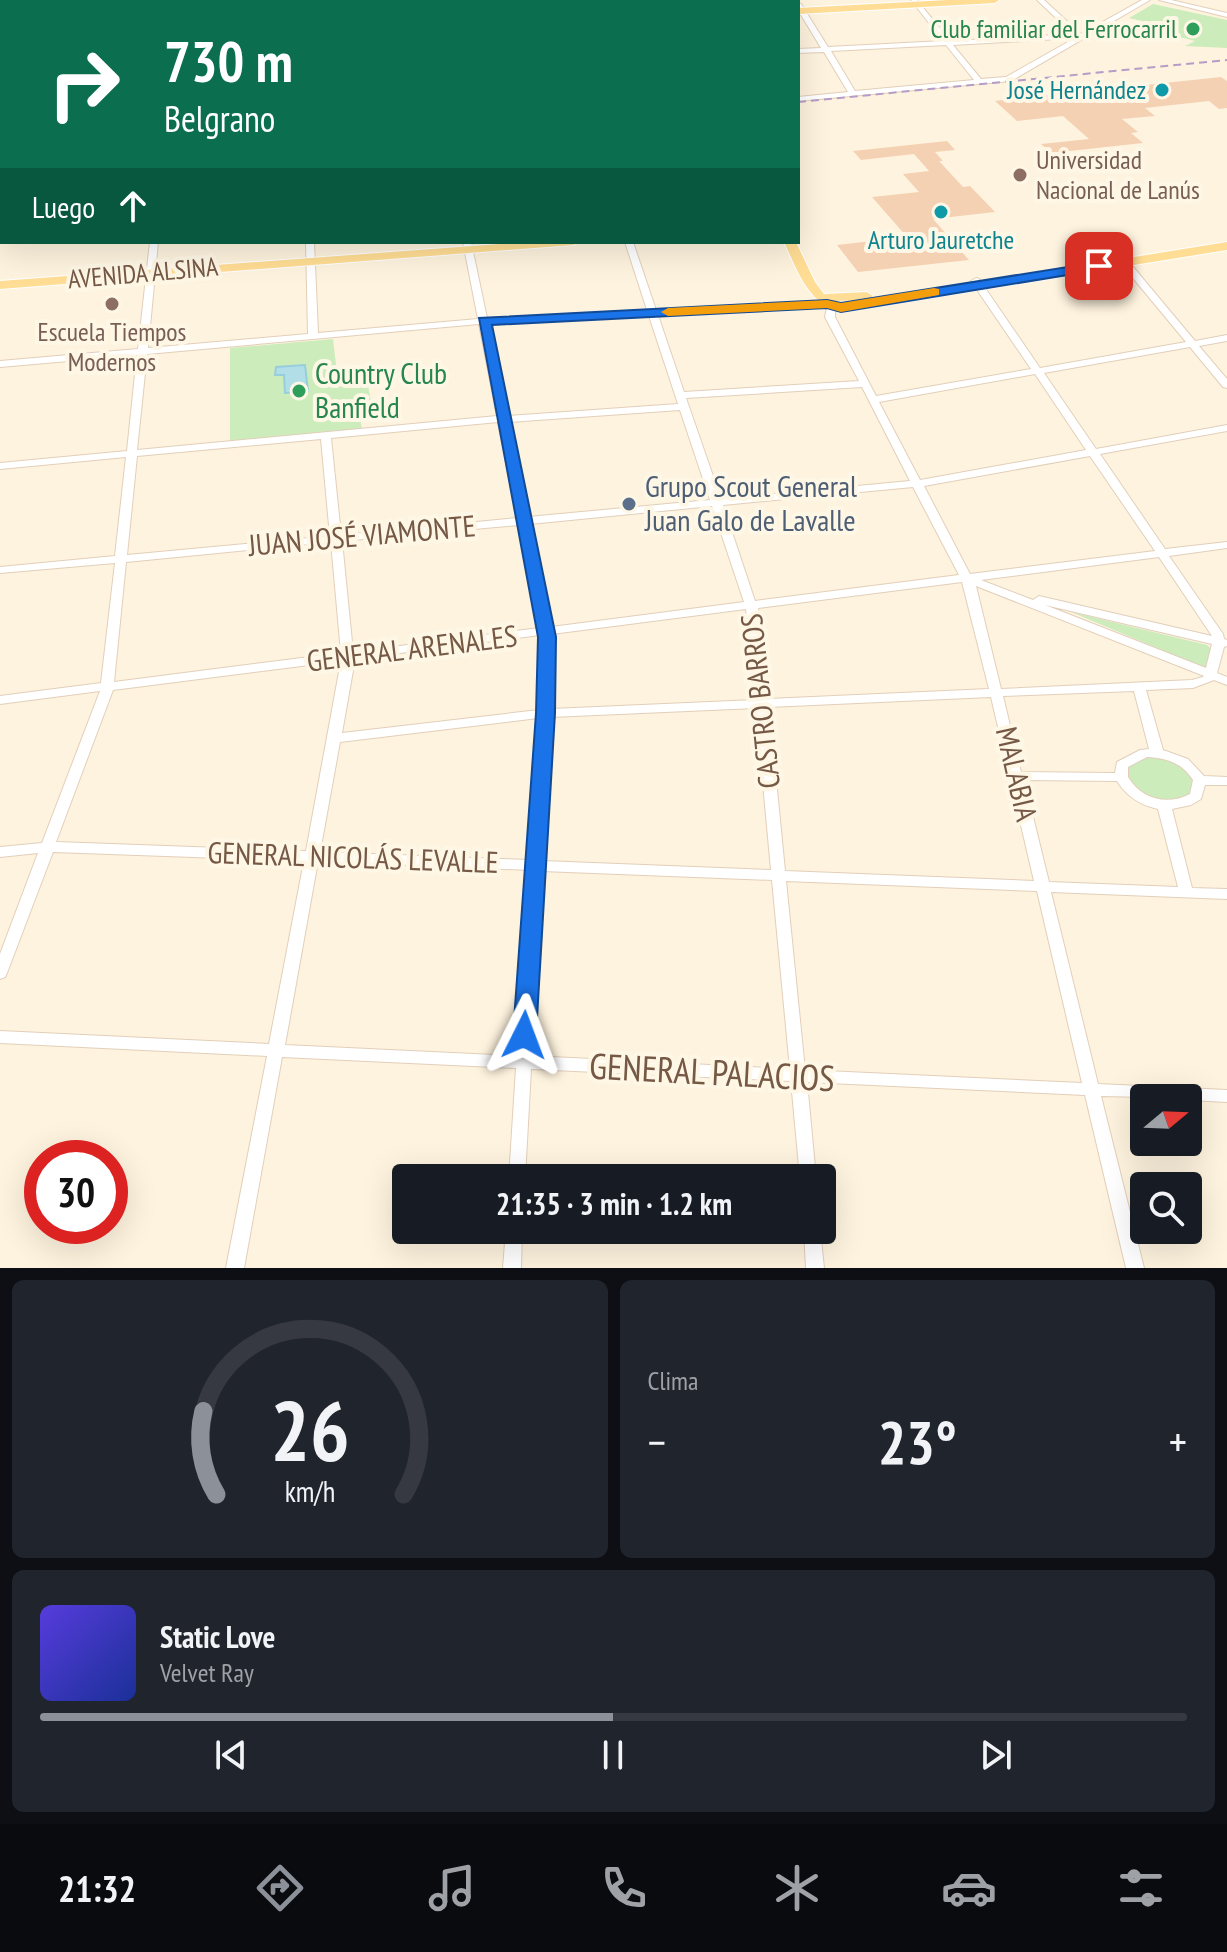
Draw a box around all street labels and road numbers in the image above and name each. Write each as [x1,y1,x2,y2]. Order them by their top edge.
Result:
street label: AVENIDA ALSINA [67,249,220,295]
street label: JUAN JOSÉ VIAMONTE [246,505,477,564]
street label: CASTRO BARROS [731,612,788,790]
street label: GENERAL ARENALES [305,615,519,680]
street label: MALABIA [988,723,1047,825]
street label: GENERAL NICOLÁS LEVALLE [207,832,499,881]
street label: GENERAL PALACIOS [588,1042,836,1101]

